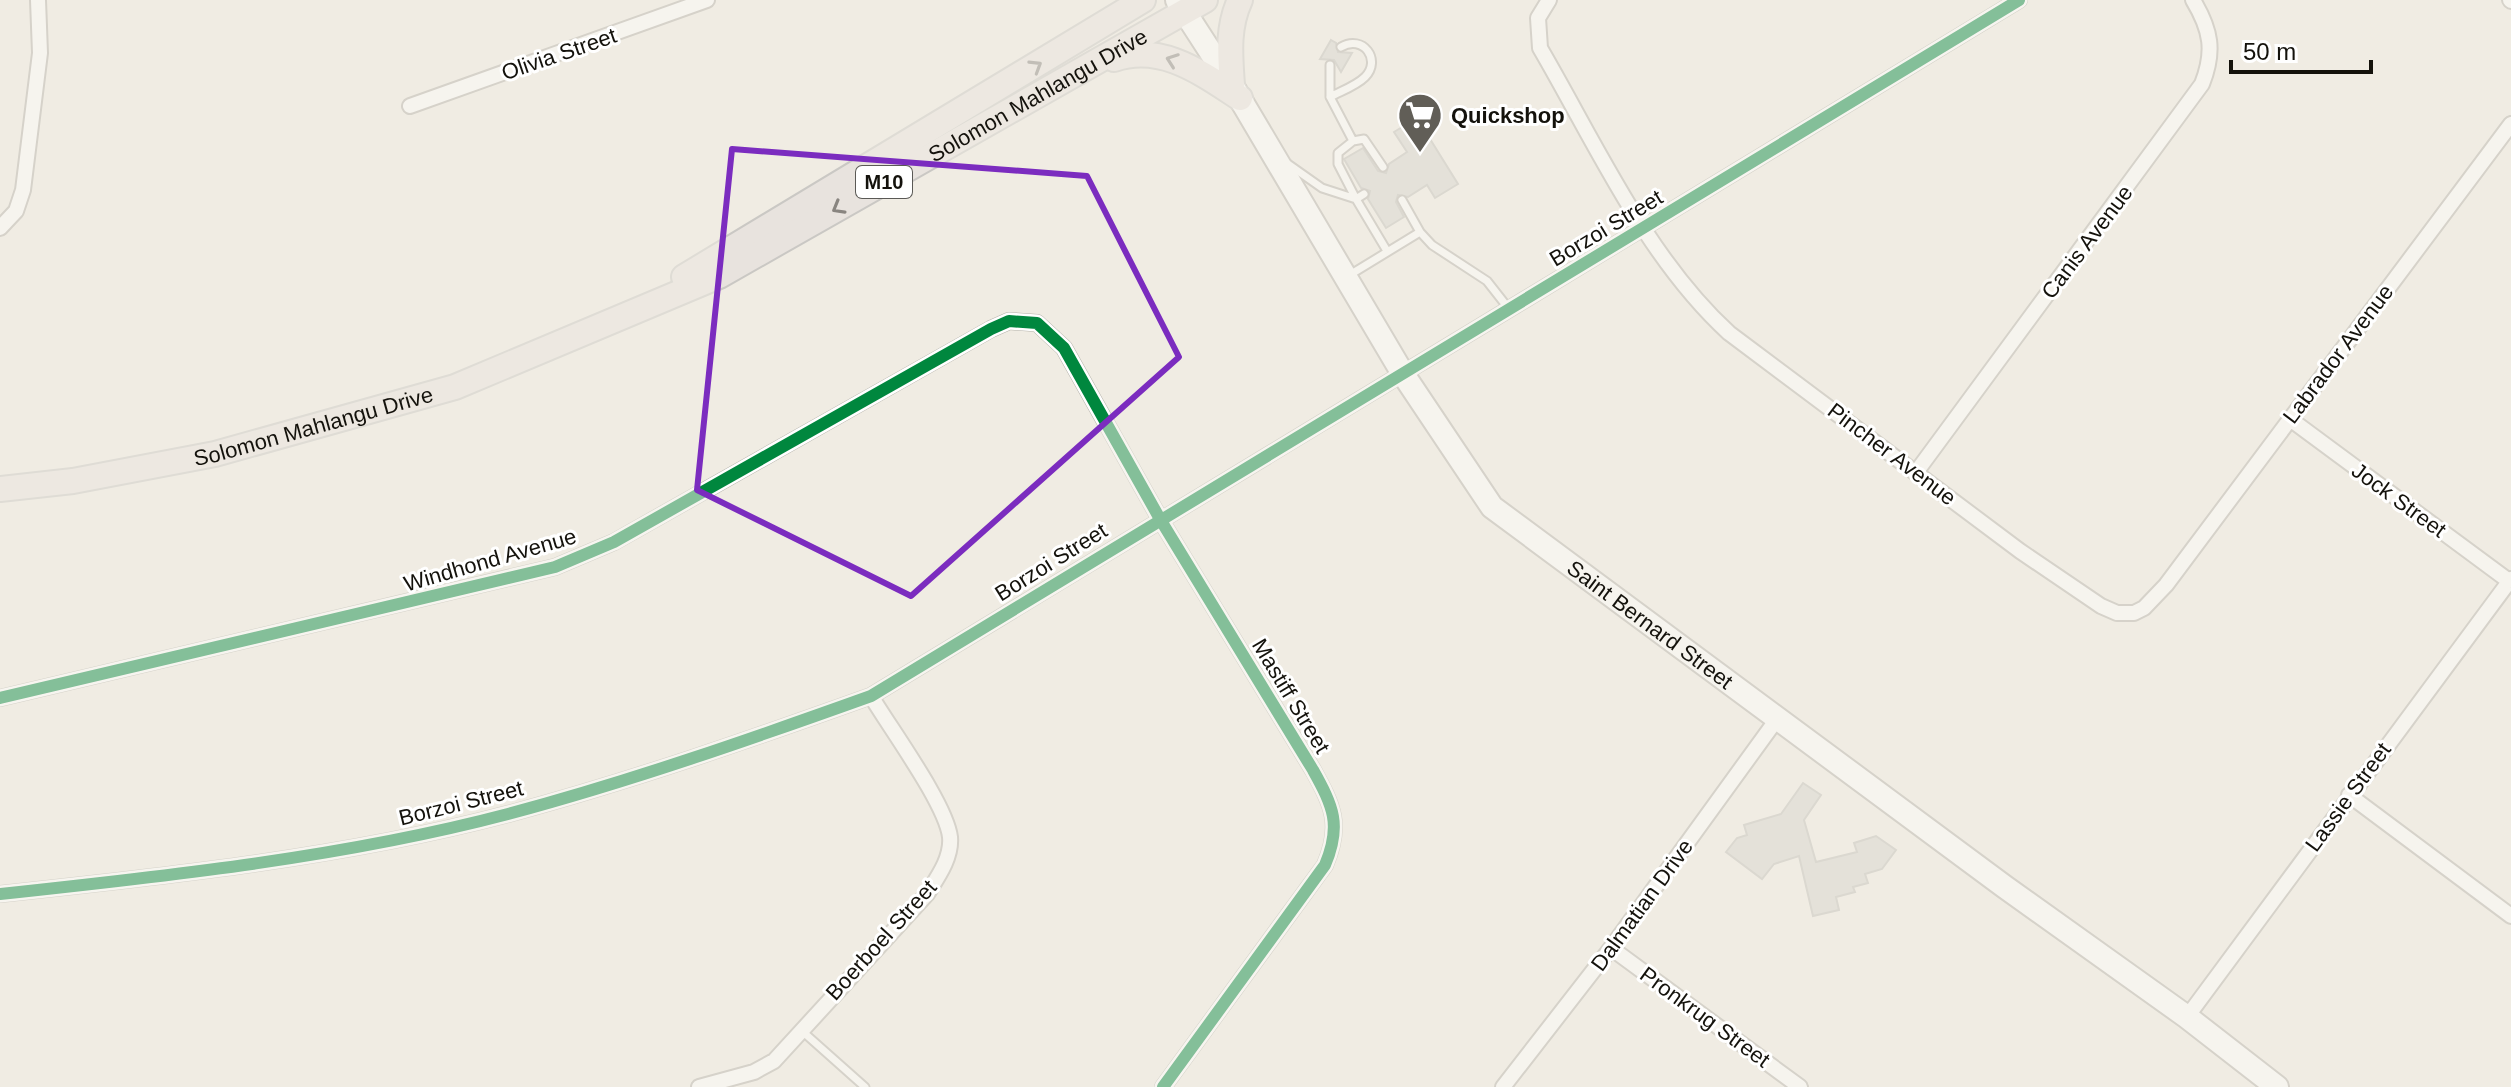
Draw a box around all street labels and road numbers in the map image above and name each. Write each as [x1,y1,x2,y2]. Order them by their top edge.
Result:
street label: Olivia Street [498,23,620,85]
street label: Solomon Mahlangu Drive [924,23,1151,167]
road number: M10 [856,166,912,198]
street label: Canis Avenue [2036,180,2138,304]
street label: Borzoi Street [1545,185,1667,271]
street label: Labrador Avenue [2278,280,2398,428]
street label: Solomon Mahlangu Drive [191,381,436,470]
street label: Pincher Avenue [1823,398,1961,510]
street label: Jock Street [2347,458,2451,542]
street label: Borzoi Street [990,518,1112,606]
street label: Windhond Avenue [401,523,579,597]
street label: Saint Bernard Street [1563,555,1738,694]
street label: Mastiff Street [1247,634,1335,758]
street label: Lassie Street [2300,738,2396,856]
street label: Borzoi Street [396,775,526,831]
street label: Dalmatian Drive [1586,834,1698,976]
street label: Boerboel Street [821,875,941,1005]
street label: Pronkrug Street [1635,962,1775,1072]

